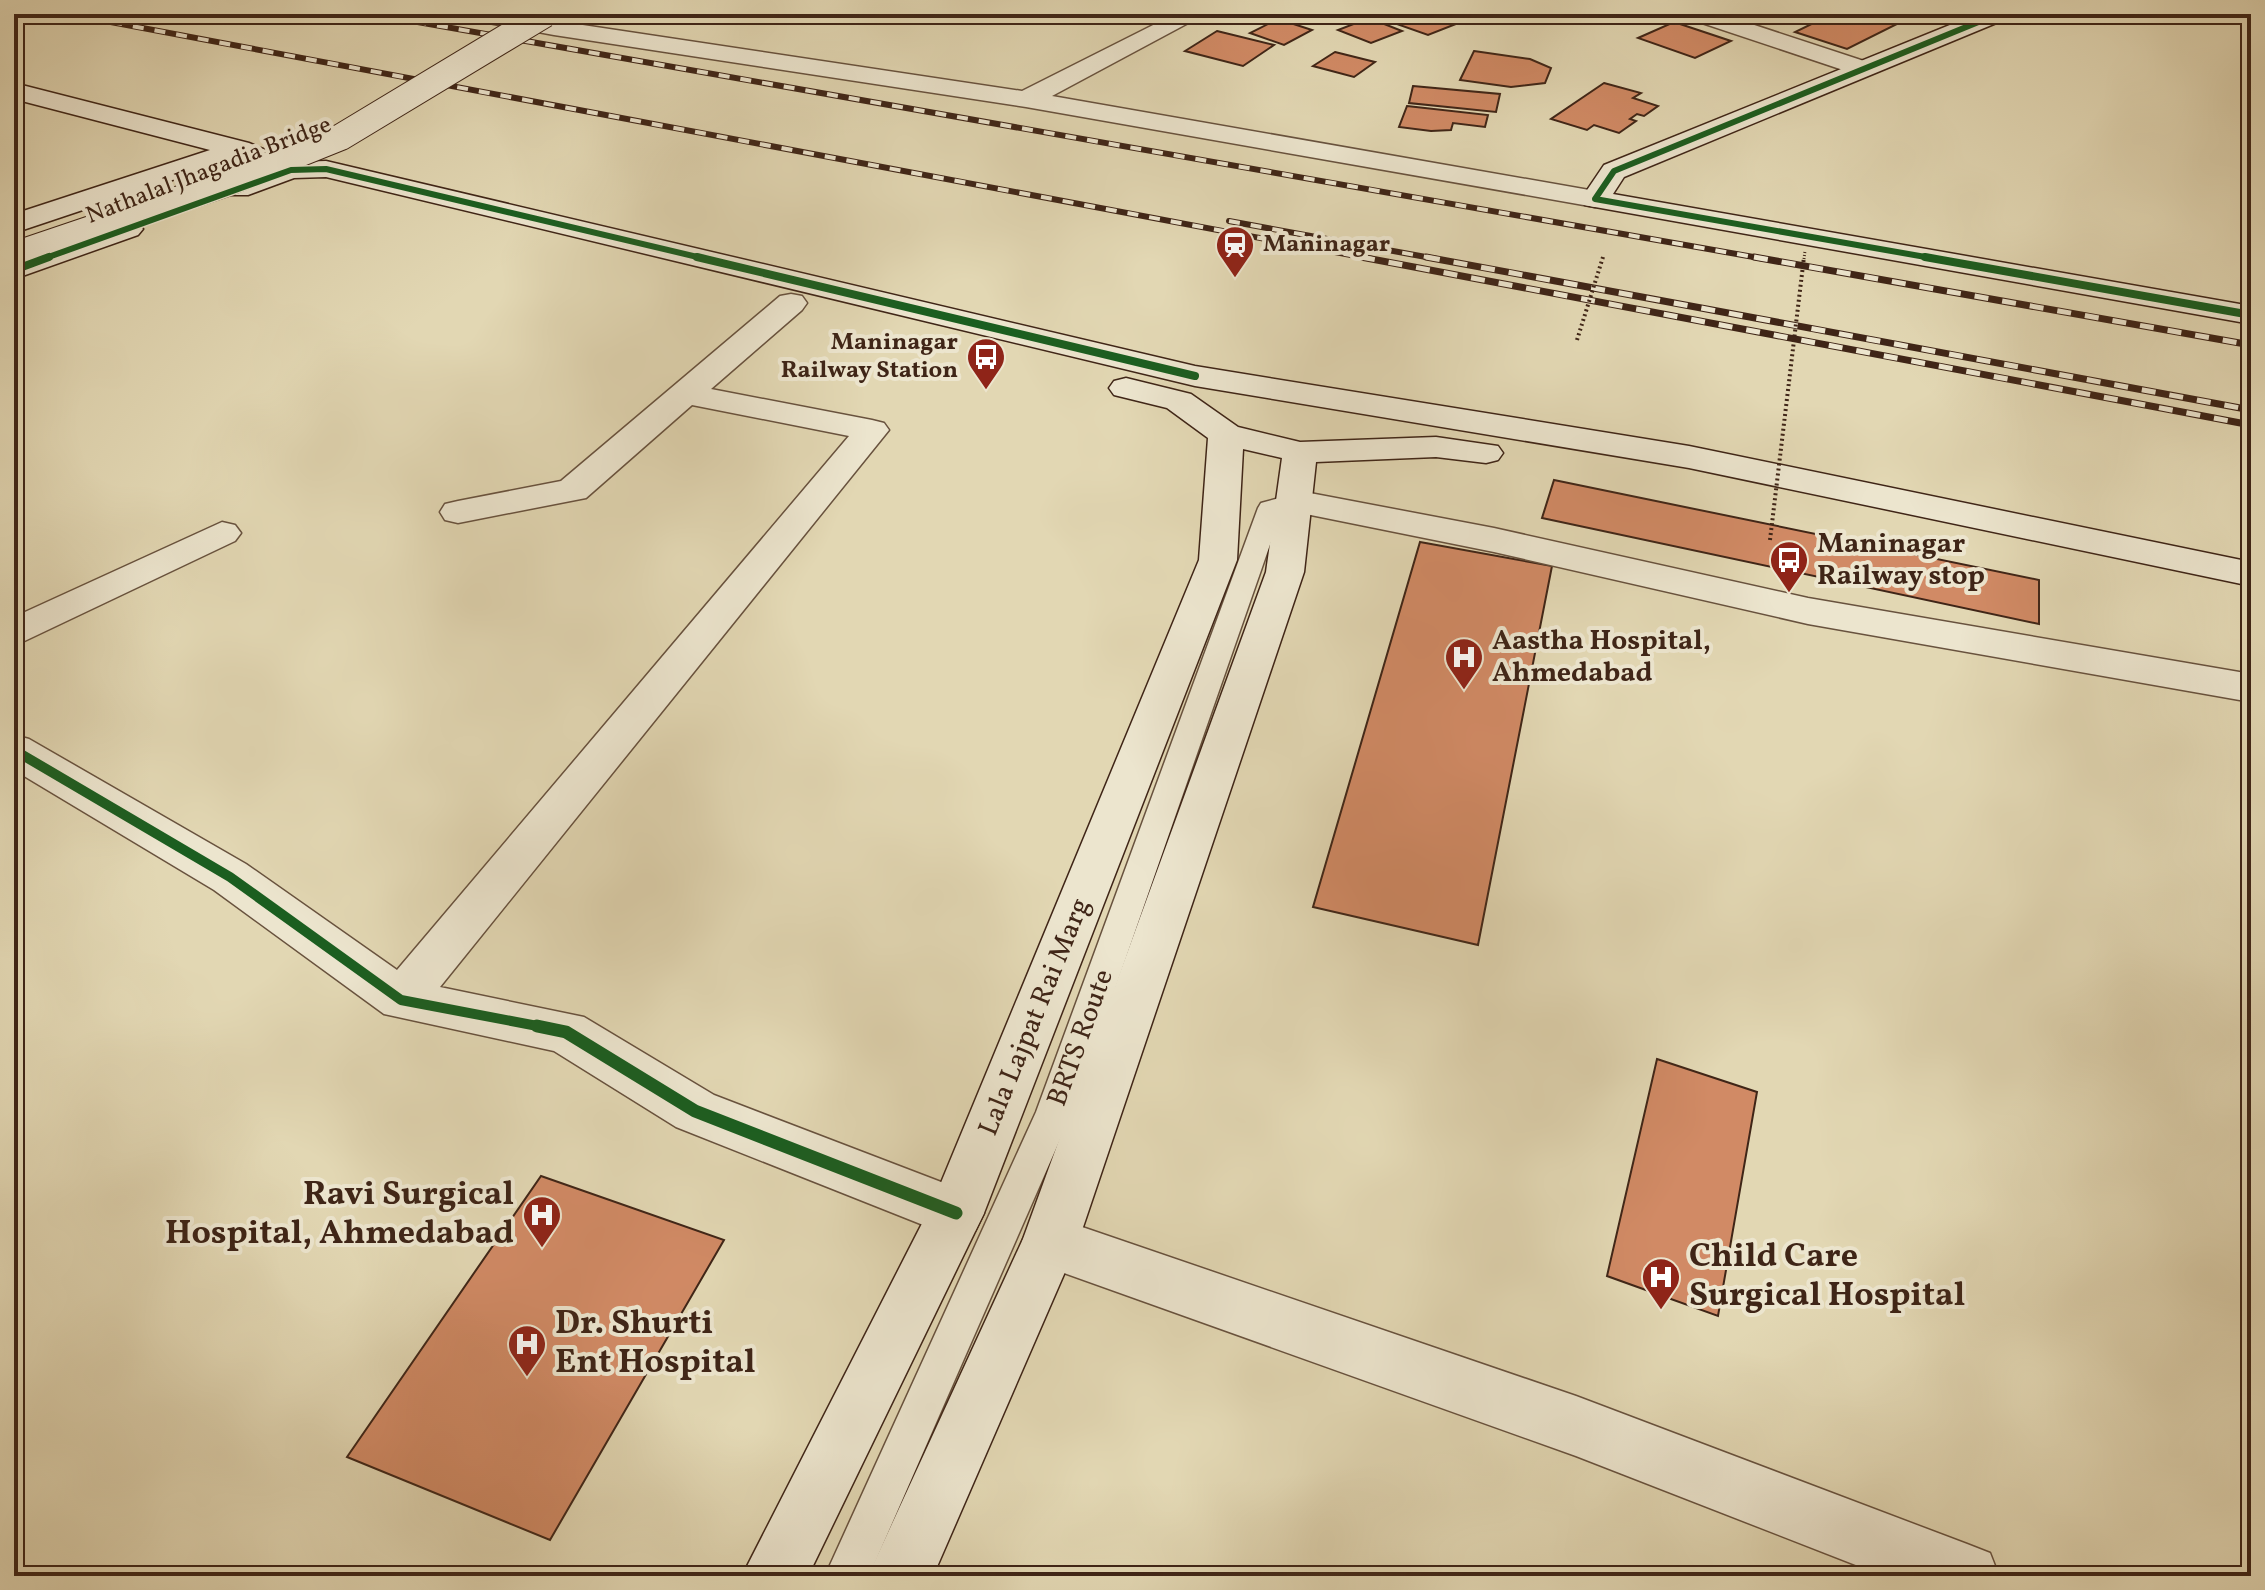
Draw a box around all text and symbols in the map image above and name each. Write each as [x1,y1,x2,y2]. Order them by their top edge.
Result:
street label: Nathalal Jhagadia Bridge [81,108,337,234]
station icon: Maninagar [1214,224,1256,279]
place label: Maninagar [1263,228,1390,262]
place label: Maninagar Railway Station [781,326,958,388]
bus stop icon: Maninagar Railway Station [965,336,1007,391]
place label: Maninagar Railway stop [1817,525,1985,596]
bus stop icon: Maninagar Railway stop [1768,539,1810,594]
place label: Aastha Hospital, Ahmedabad [1492,622,1711,693]
hospital icon: Aastha Hospital, Ahmedabad [1443,636,1485,691]
street label: Lala Lajpat Rai Marg [969,892,1101,1142]
street label: BRTS Route [1038,964,1124,1112]
place label: Ravi Surgical Hospital, Ahmedabad [165,1172,514,1258]
hospital icon: Ravi Surgical Hospital, Ahmedabad [521,1194,563,1249]
place label: Child Care Surgical Hospital [1689,1234,1965,1320]
hospital icon: Child Care Surgical Hospital [1640,1256,1682,1311]
place label: Dr. Shurti Ent Hospital [555,1301,755,1387]
hospital icon: Dr. Shurti Ent Hospital [506,1323,548,1378]

